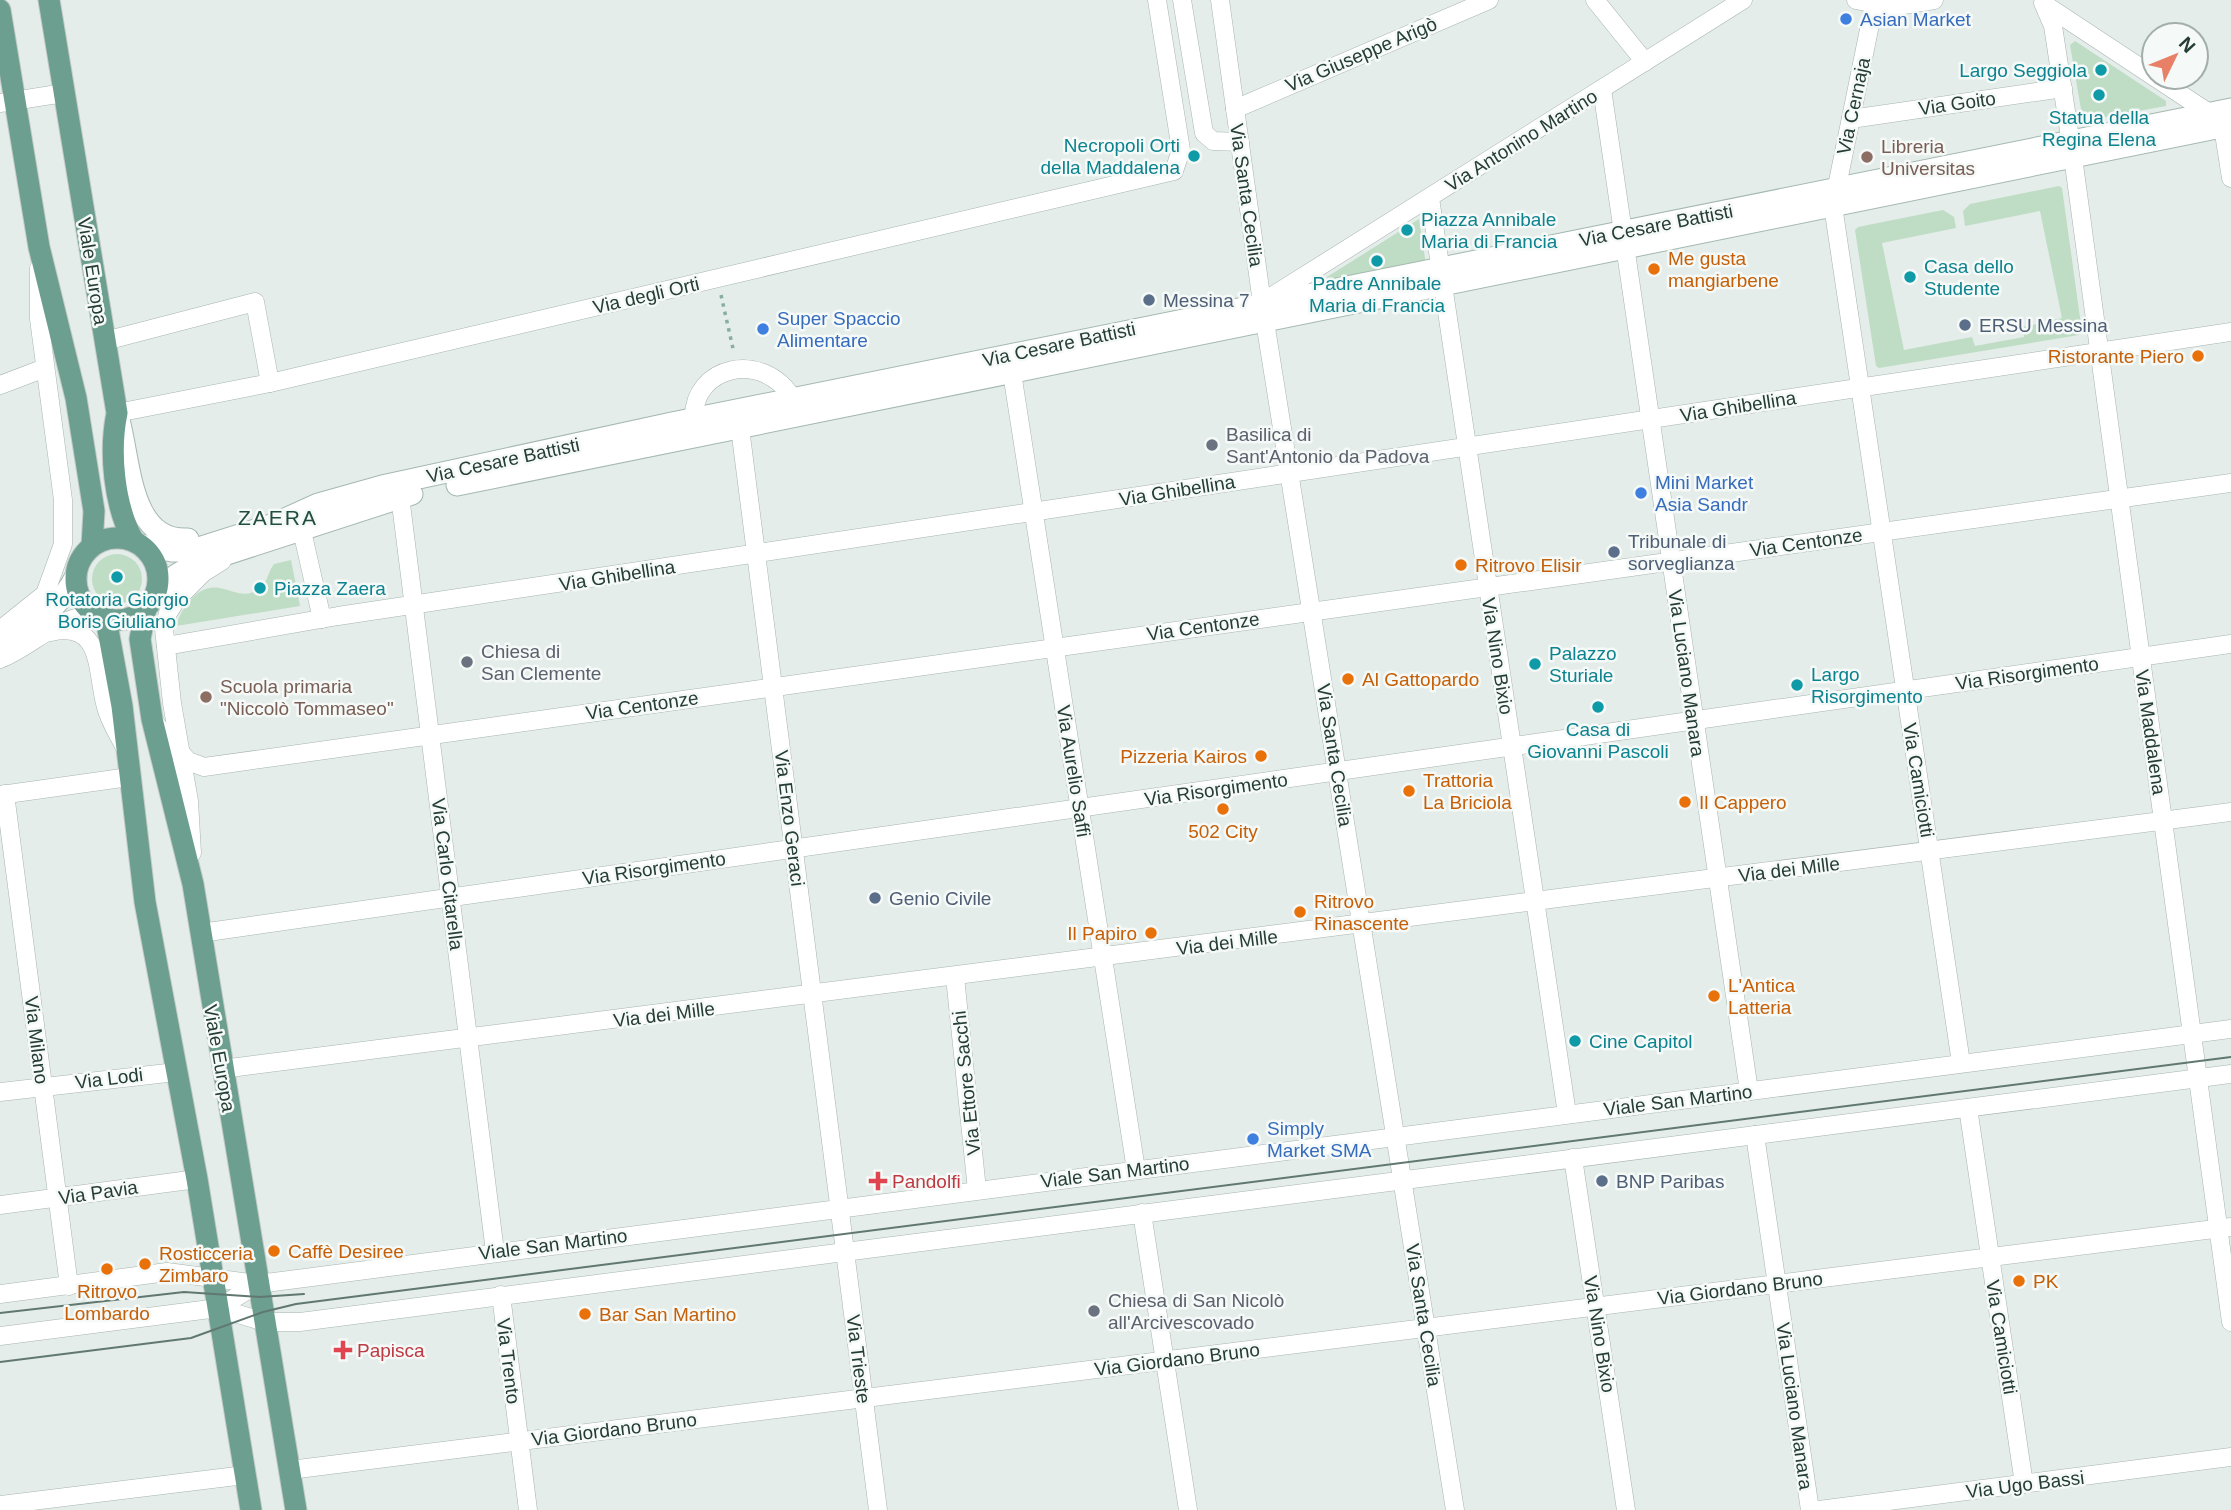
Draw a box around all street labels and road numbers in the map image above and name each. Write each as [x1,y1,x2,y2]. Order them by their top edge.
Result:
street label: Via Giuseppe Arigò [1282,13,1440,96]
street label: Via Cernaja [1833,55,1874,157]
street label: Via Antonino Martino [1441,85,1601,196]
street label: Via Goito [1917,88,1997,119]
street label: Via Santa Cecilia [1226,122,1267,268]
street label: Via Cesare Battisti [1578,200,1735,251]
street label: Viale Europa [74,216,111,327]
street label: Via degli Orti [591,273,701,318]
street label: Via Cesare Battisti [981,318,1138,371]
street label: Via Ghibellina [1679,387,1798,426]
street label: Via Cesare Battisti [425,434,582,487]
street label: Via Ghibellina [1118,471,1237,510]
street label: Via Centonze [1748,524,1864,561]
street label: Via Ghibellina [558,556,677,595]
street label: Via Luciano Manara [1664,588,1709,758]
street label: Via Nino Bixio [1478,596,1517,716]
street label: Via Centonze [1145,608,1261,645]
street label: Via Risorgimento [1954,653,2100,694]
street label: Via Maddalena [2131,668,2170,797]
street label: Via Santa Cecilia [1313,682,1356,828]
street label: Via Centonze [584,687,700,724]
street label: Via Aurelio Saffi [1053,704,1094,839]
street label: Via Camiciotti [1899,721,1938,839]
street label: Via Enzo Geraci [771,749,808,887]
street label: Via Risorgimento [1143,769,1289,810]
street label: Via Carlo Citarella [428,797,467,952]
street label: Via Risorgimento [581,848,727,889]
street label: Via dei Mille [1737,853,1841,886]
street label: Via dei Mille [1175,926,1279,959]
street label: Via Milano [21,995,52,1085]
street label: Via dei Mille [612,998,716,1031]
street label: Viale Europa [200,1003,239,1114]
street label: Via Ettore Sacchi [948,1010,985,1156]
street label: Via Lodi [74,1064,144,1093]
street label: Viale San Martino [1603,1081,1754,1120]
street label: Viale San Martino [1040,1153,1191,1192]
street label: Via Pavia [57,1176,140,1208]
street label: Viale San Martino [478,1225,629,1264]
street label: Via Santa Cecilia [1402,1242,1445,1388]
street label: Via Giordano Bruno [1656,1268,1824,1309]
street label: Via Nino Bixio [1580,1274,1619,1394]
street label: Via Camiciotti [1982,1278,2021,1396]
street label: Via Trieste [843,1313,874,1405]
street label: Via Trento [493,1317,524,1405]
street label: Via Luciano Manara [1772,1321,1817,1491]
street label: Via Giordano Bruno [1093,1339,1261,1380]
street label: Via Giordano Bruno [530,1409,698,1450]
street label: Via Ugo Bassi [1965,1467,2085,1502]

